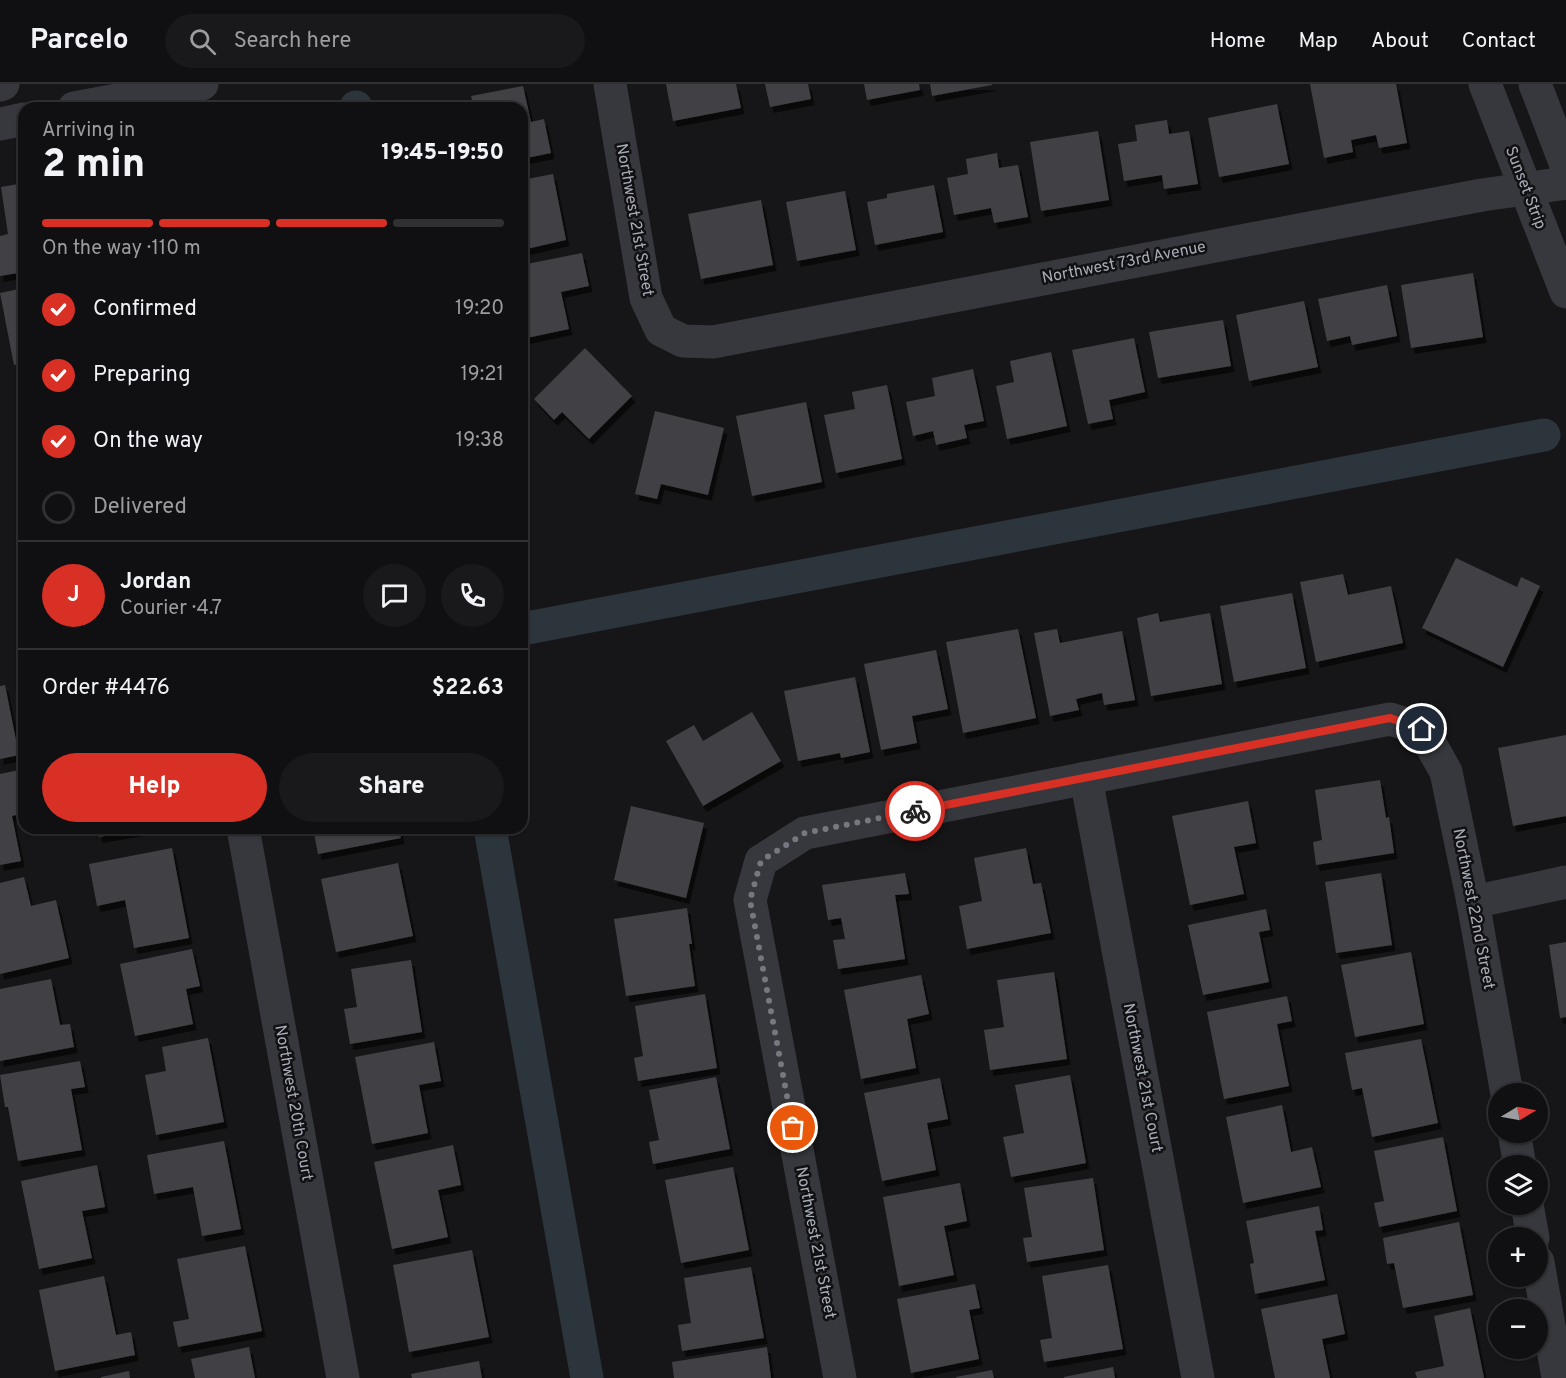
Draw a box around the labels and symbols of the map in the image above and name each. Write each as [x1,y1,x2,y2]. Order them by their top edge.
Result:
street label: Northwest 21st Street [611,142,657,298]
street label: Sunset Strip [1500,144,1550,232]
street label: Northwest 73rd Avenue [1040,237,1208,289]
pin [1396,703,1447,754]
courier [885,781,945,841]
street label: Northwest 22nd Street [1448,827,1498,991]
street label: Northwest 21st Court [1118,1002,1166,1154]
street label: Northwest 20th Court [269,1024,317,1182]
north arrow [1488,1083,1548,1143]
pin [767,1102,818,1153]
street label: Northwest 21st Street [790,1165,840,1321]

